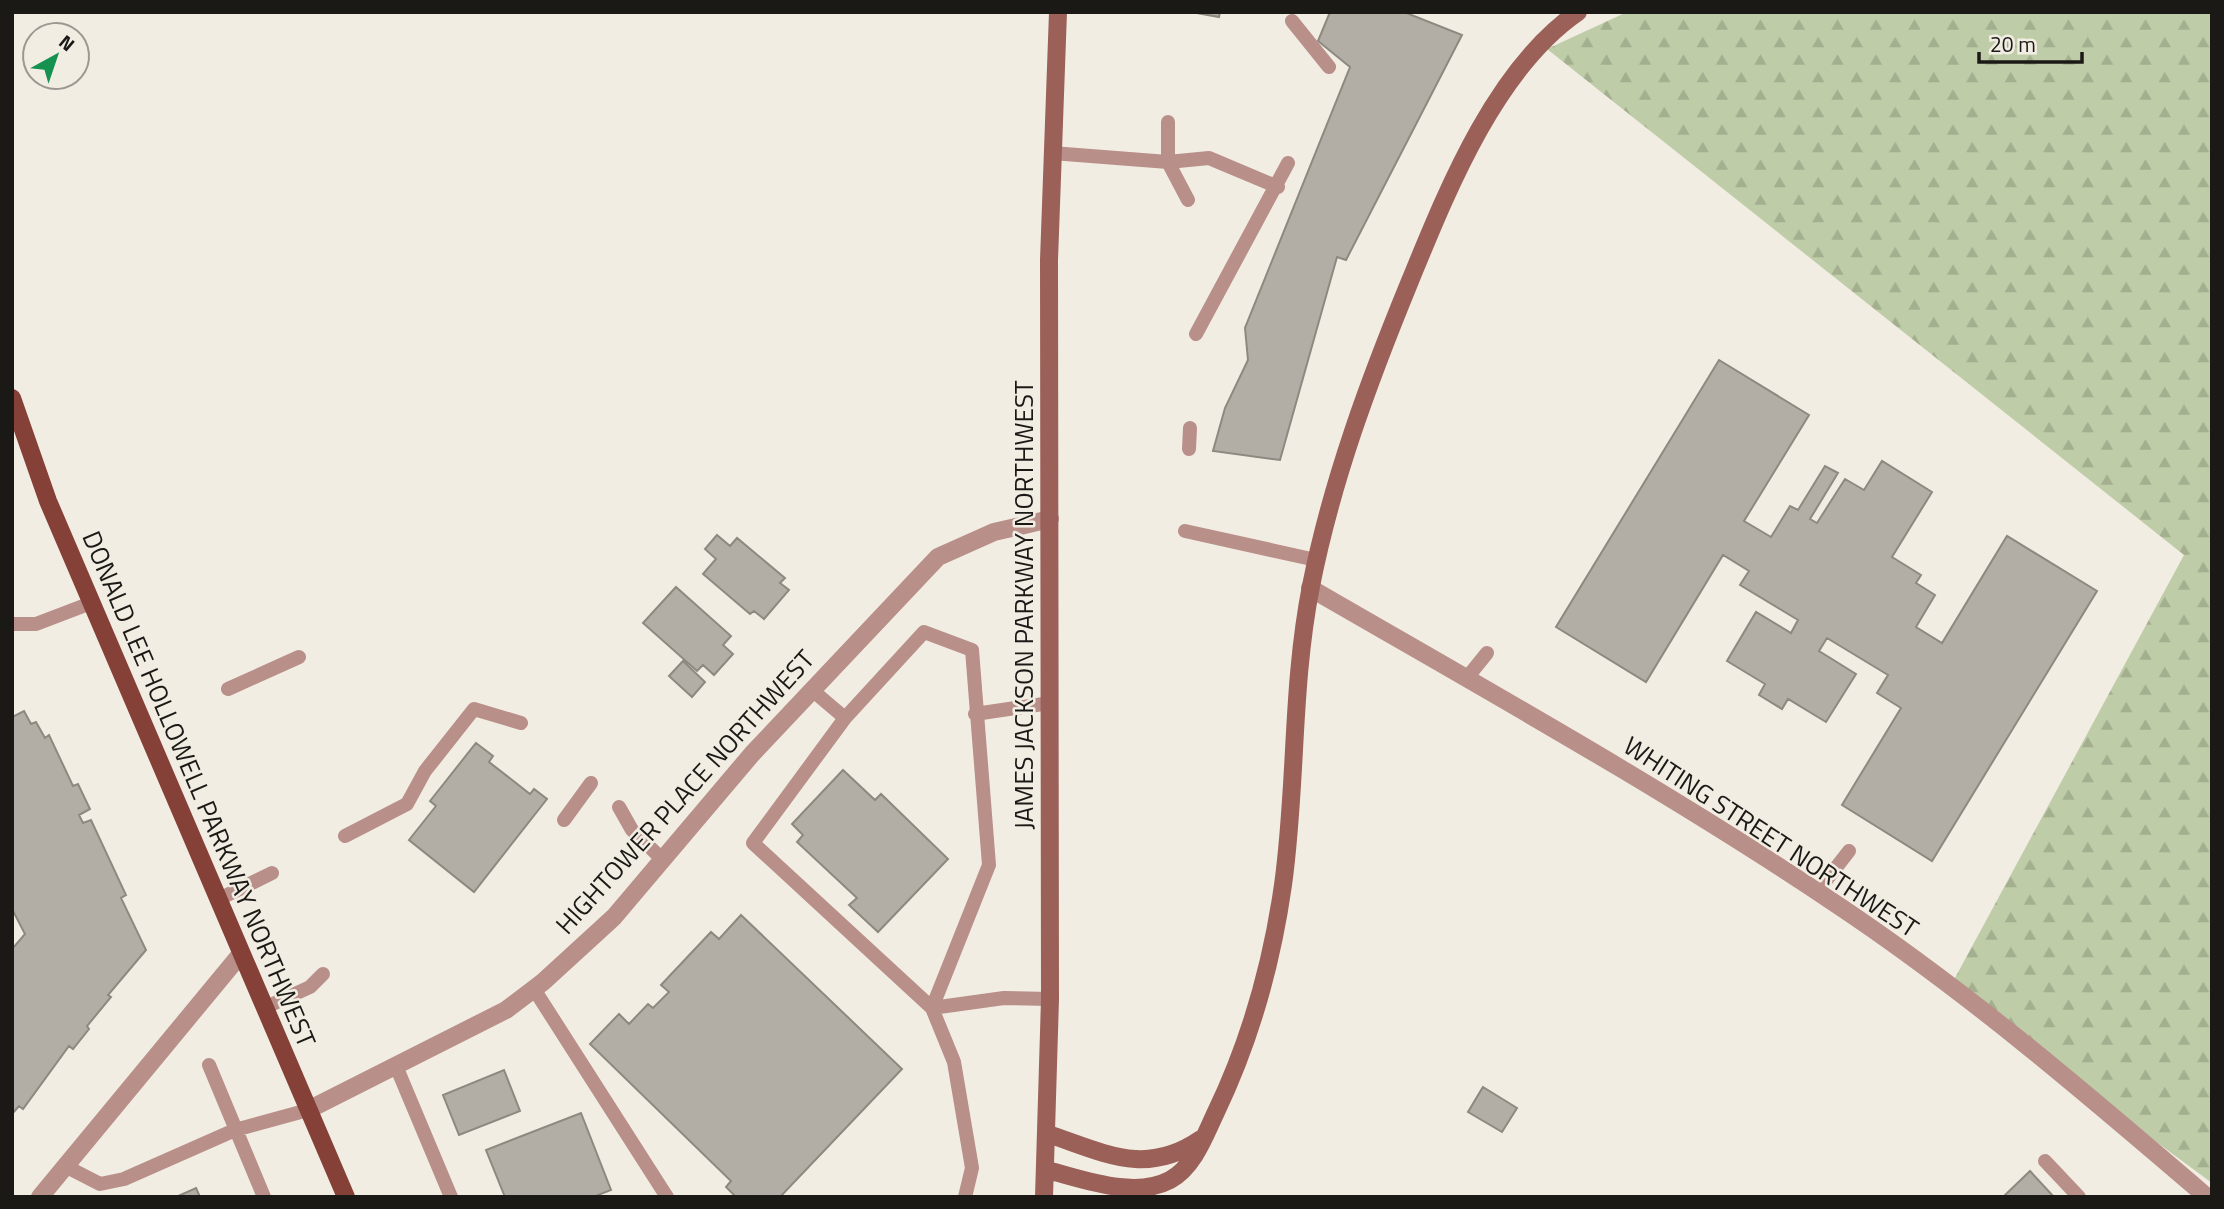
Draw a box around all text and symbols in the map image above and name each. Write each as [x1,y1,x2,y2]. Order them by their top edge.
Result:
north arrow [21,21,91,91]
scale bar [1979,21,2082,65]
text: N [53,27,82,58]
text: 20 m [1990,28,2036,60]
street label: JAMES JACKSON PARKWAY NORTHWEST [1004,380,1043,830]
street label: DONALD LEE HOLLOWELL PARKWAY NORTHWEST [73,525,326,1053]
street label: HIGHTOWER PLACE NORTHWEST [546,641,823,943]
street label: WHITING STREET NORTHWEST [1616,726,1927,947]

